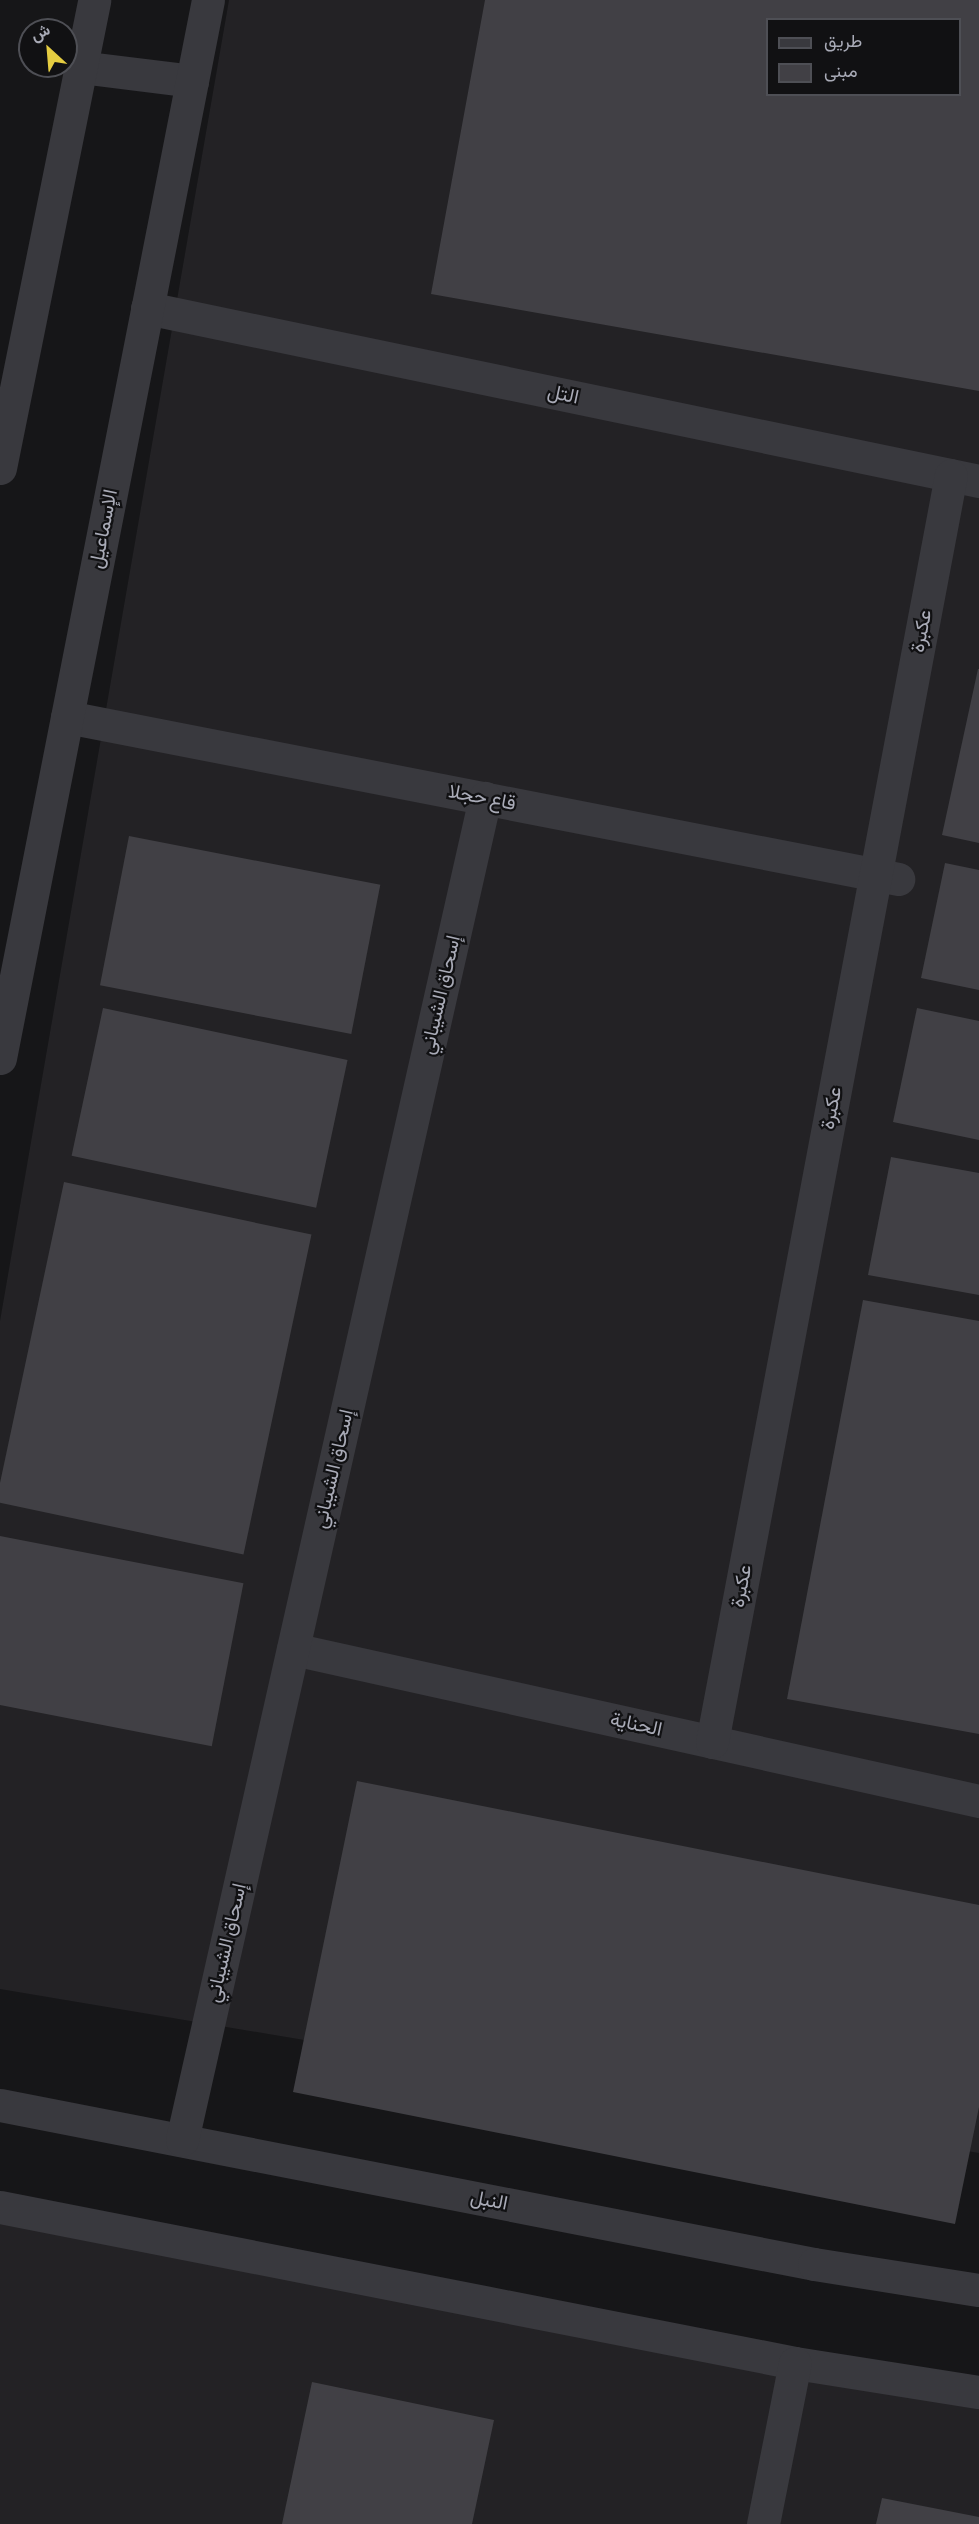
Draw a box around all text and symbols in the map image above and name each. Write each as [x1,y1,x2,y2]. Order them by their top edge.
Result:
north arrow [18,18,78,78]
legend [766,18,961,96]
text: ش [28,20,54,46]
text: طريق [824,31,862,52]
text: مبنى [824,61,858,82]
street label: التل [545,380,581,410]
street label: الإسماعيل [85,487,123,571]
street label: عكبرة [906,608,938,654]
street label: قاع حجلا [446,780,518,816]
street label: إسحاق الشيباني [416,933,466,1057]
street label: عكبرة [816,1085,848,1131]
street label: إسحاق الشيباني [309,1407,359,1531]
street label: عكبرة [726,1563,758,1609]
street label: الحناية [608,1708,664,1742]
street label: إسحاق الشيباني [202,1881,252,2005]
street label: النبل [468,2186,510,2216]

